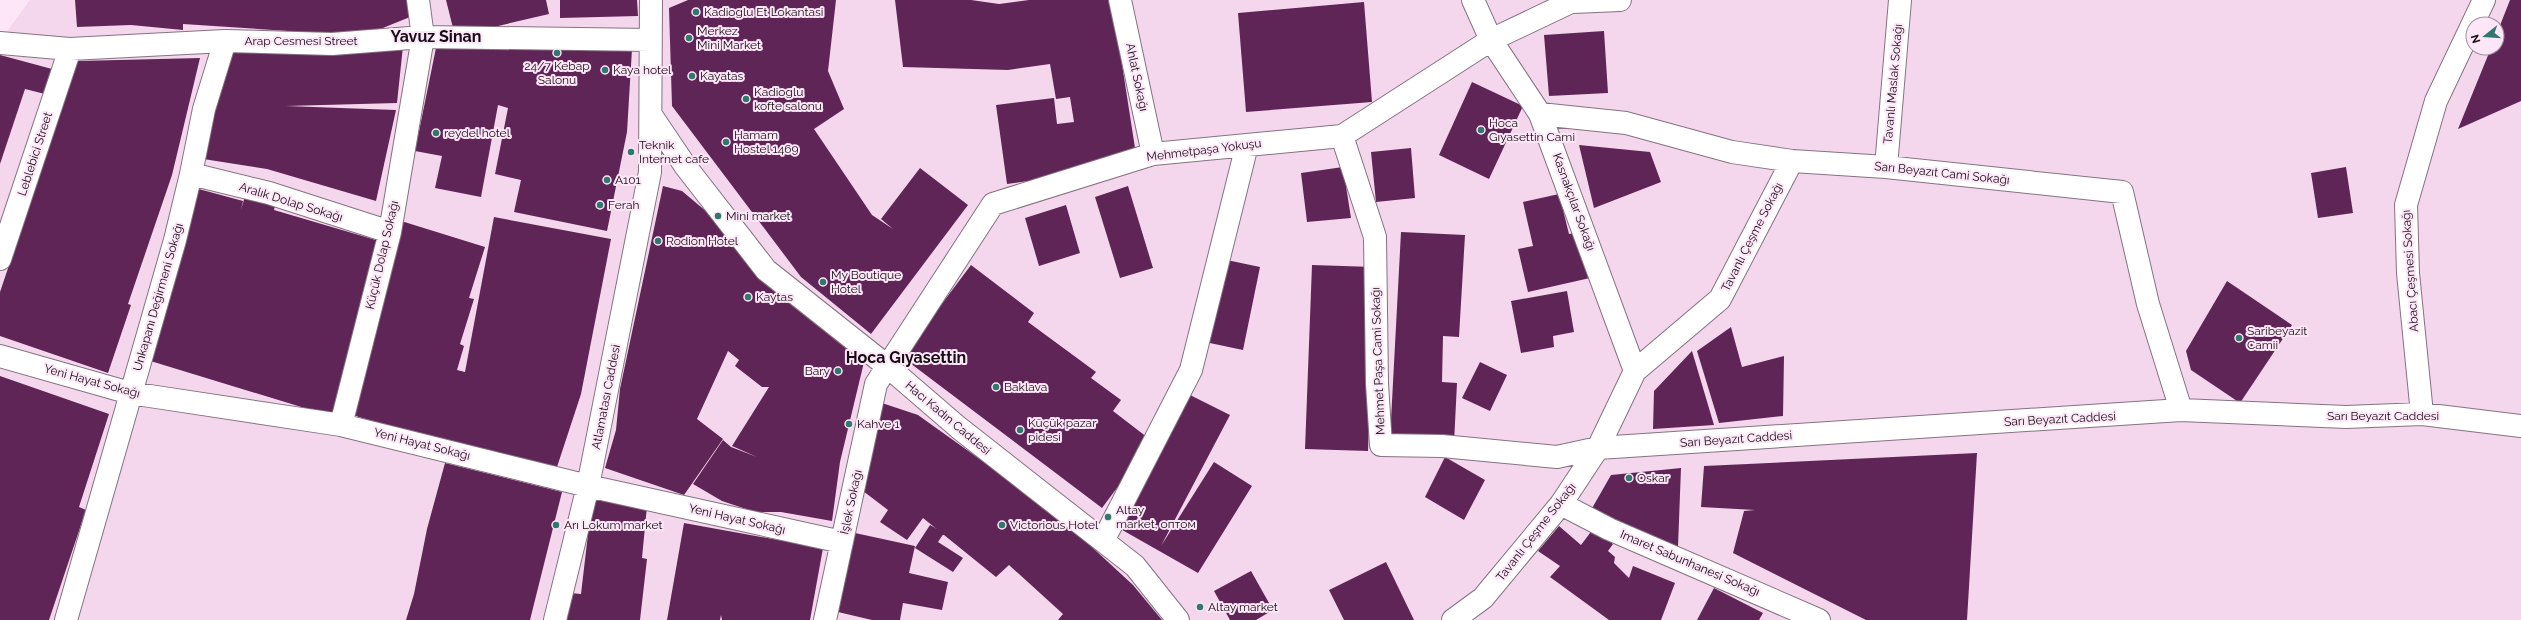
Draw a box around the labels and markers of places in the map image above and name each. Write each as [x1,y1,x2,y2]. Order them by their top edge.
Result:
place label: Kadioglu Et Lokantasi [704,5,823,19]
marker: Kadioglu Et Lokantasi [691,7,701,17]
place label: Merkez Mini Market [697,24,761,52]
marker: Merkez Mini Market [684,33,694,43]
marker: 24/7 Kebap Salonu [552,48,562,58]
place label: 24/7 Kebap Salonu [524,59,590,87]
place label: Kaya hotel [613,63,672,77]
marker: Kaya hotel [600,65,610,75]
place label: Kayatas [700,69,743,83]
marker: Kayatas [687,71,697,81]
place label: Kadioglu kofte salonu [754,85,822,113]
marker: Kadioglu kofte salonu [741,94,751,104]
place label: Hoca Gıyasettin Cami [1489,116,1575,144]
marker: Hoca Gıyasettin Cami [1476,125,1486,135]
place label: reydel hotel [444,126,511,140]
marker: reydel hotel [431,128,441,138]
place label: Hamam Hostel 1469 [734,128,799,156]
marker: Hamam Hostel 1469 [721,137,731,147]
place label: Teknik Internet cafe [639,138,709,166]
marker: Teknik Internet cafe [626,147,636,157]
place label: A101 [615,173,641,187]
marker: A101 [602,175,612,185]
place label: Ferah [608,198,639,212]
marker: Ferah [595,200,605,210]
place label: Mini market [726,209,791,223]
marker: Mini market [713,211,723,221]
place label: Rodion Hotel [666,234,739,248]
marker: Rodion Hotel [653,236,663,246]
place label: My Boutique Hotel [831,268,901,296]
marker: My Boutique Hotel [818,277,828,287]
place label: Kaytas [756,290,793,304]
marker: Kaytas [743,292,753,302]
place label: Saribeyazit Camii [2247,324,2307,352]
marker: Saribeyazit Camii [2234,333,2244,343]
place label: Bary [805,364,830,378]
marker: Bary [833,366,843,376]
place label: Baklava [1004,380,1047,394]
marker: Baklava [991,382,1001,392]
place label: Küçük pazar pidesi [1028,416,1097,444]
place label: Kahve 1 [857,417,900,431]
marker: Kahve 1 [844,419,854,429]
marker: Küçük pazar pidesi [1015,425,1025,435]
place label: Oskar [1637,471,1670,485]
marker: Oskar [1624,473,1634,483]
place label: Altay market, оптом [1116,503,1196,531]
marker: Altay market, оптом [1103,512,1113,522]
place label: Arı Lokum market [564,518,662,532]
place label: Victorious Hotel [1010,518,1099,532]
marker: Arı Lokum market [551,520,561,530]
marker: Victorious Hotel [997,520,1007,530]
place label: Altay market [1208,600,1278,614]
marker: Altay market [1195,602,1205,612]

